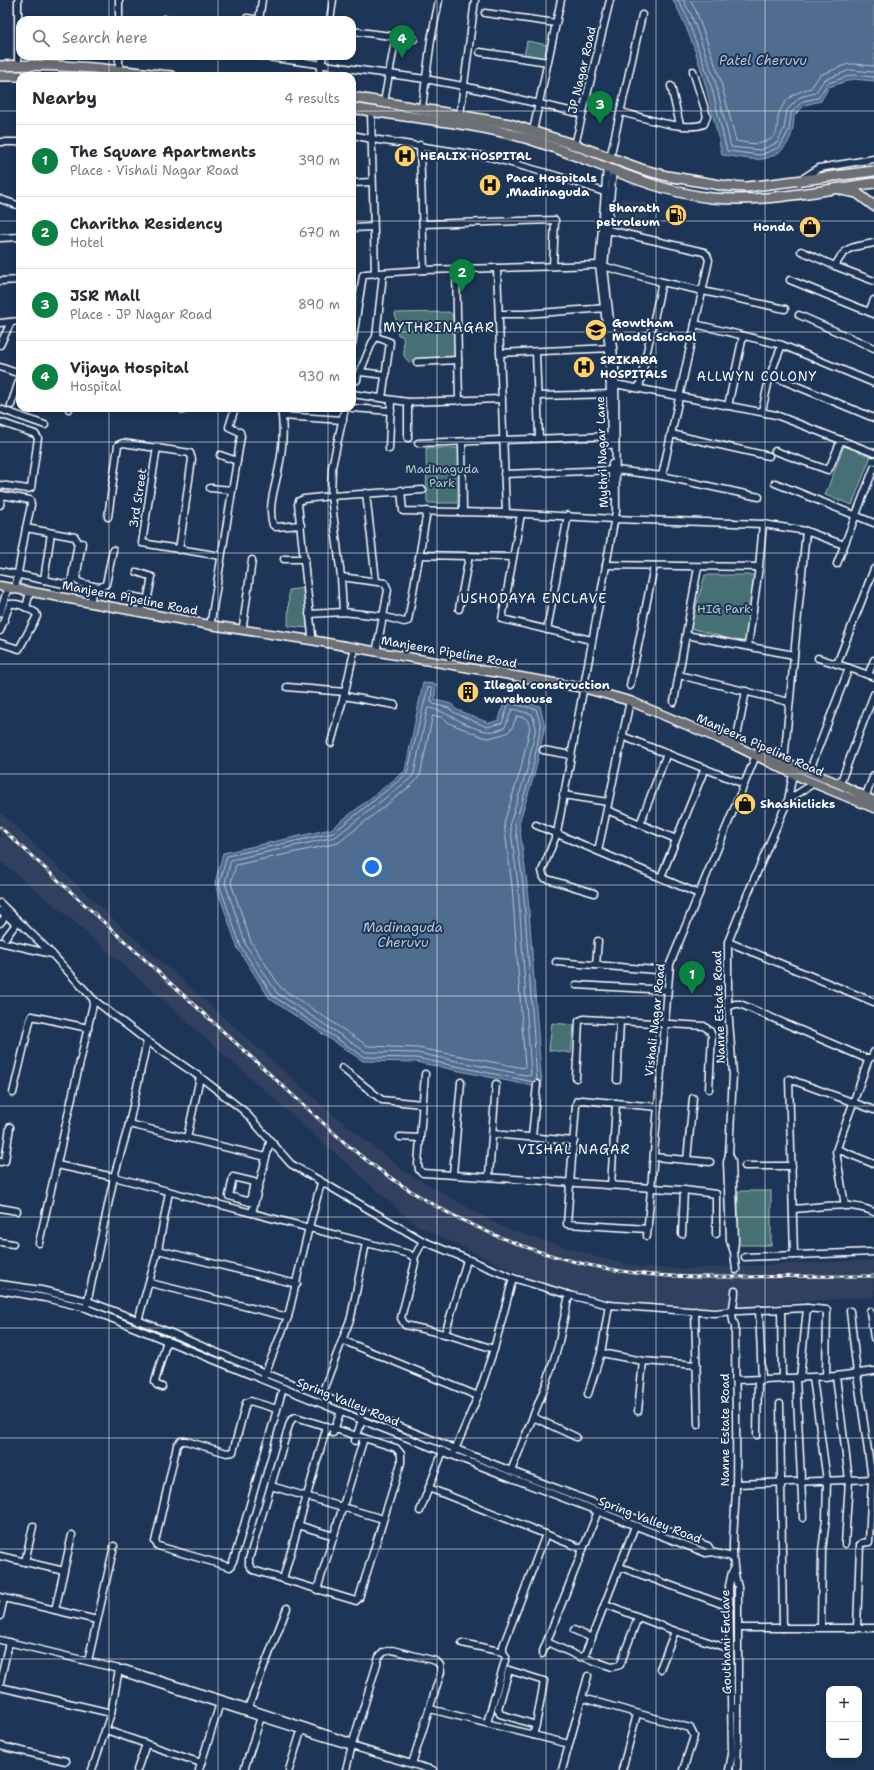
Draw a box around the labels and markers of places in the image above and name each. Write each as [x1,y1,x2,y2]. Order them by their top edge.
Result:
pin: 4 [389,25,415,58]
pin: 3 [587,91,613,124]
hospital icon: HEALIX HOSPITAL [392,143,418,169]
place label: HEALIX HOSPITAL [420,148,532,164]
place label: Pace Hospitals ,Madinaguda [506,170,597,200]
hospital icon: Pace Hospitals ,Madinaguda [477,172,503,198]
place label: Bharath petroleum [596,200,660,230]
fuel station icon: Bharath petroleum [663,202,689,228]
shop icon: Honda [797,214,823,240]
place label: Honda [753,219,795,235]
pin: 2 [449,259,475,292]
place label: Gowtham Model School [612,315,696,345]
school or university icon: Gowtham Model School [583,317,609,343]
place label: SRIKARA HOSPITALS [600,352,668,382]
hospital icon: SRIKARA HOSPITALS [571,354,597,380]
place label: Illegal construction warehouse [484,677,610,707]
building icon: Illegal construction warehouse [455,679,481,705]
shop icon: Shashiclicks [732,791,758,817]
place label: Shashiclicks [760,796,835,812]
pin: 1 [679,961,705,994]

